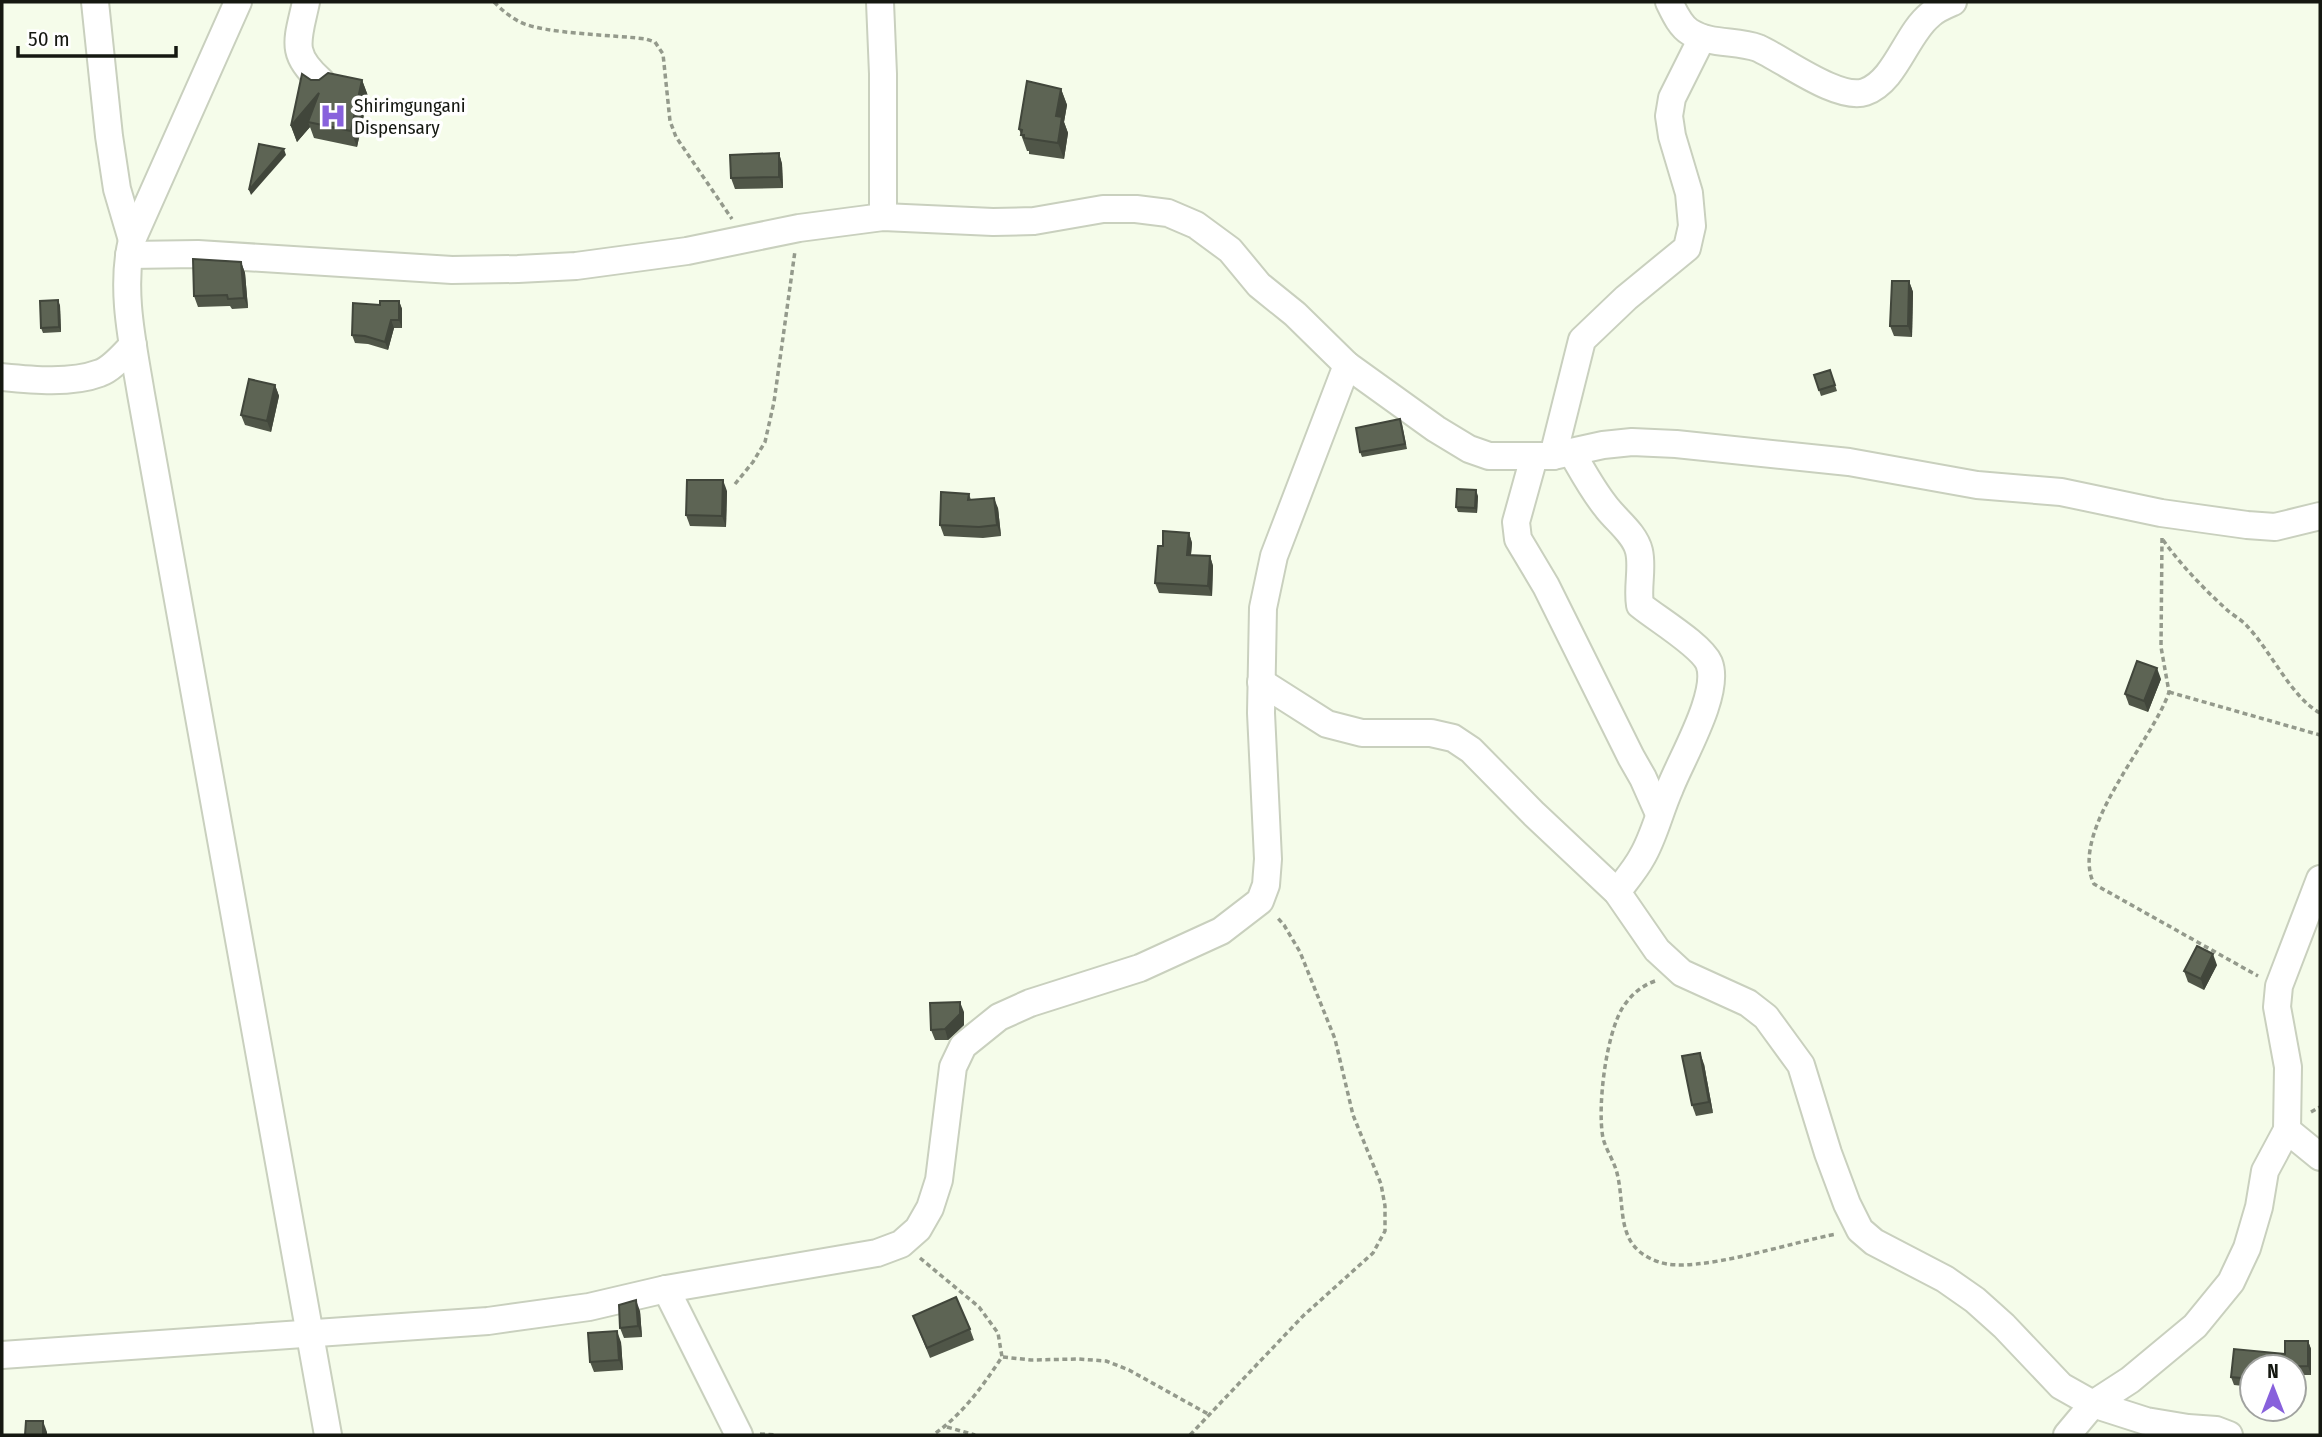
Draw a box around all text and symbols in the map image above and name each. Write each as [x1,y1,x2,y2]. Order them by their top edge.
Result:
scale bar [18,14,175,58]
text: 50 m [28,26,70,52]
place label: Shirimgungani Dispensary [354,94,466,139]
hospital icon: Shirimgungani Dispensary [318,101,348,131]
north arrow [2238,1353,2308,1423]
text: N [2267,1360,2279,1383]

